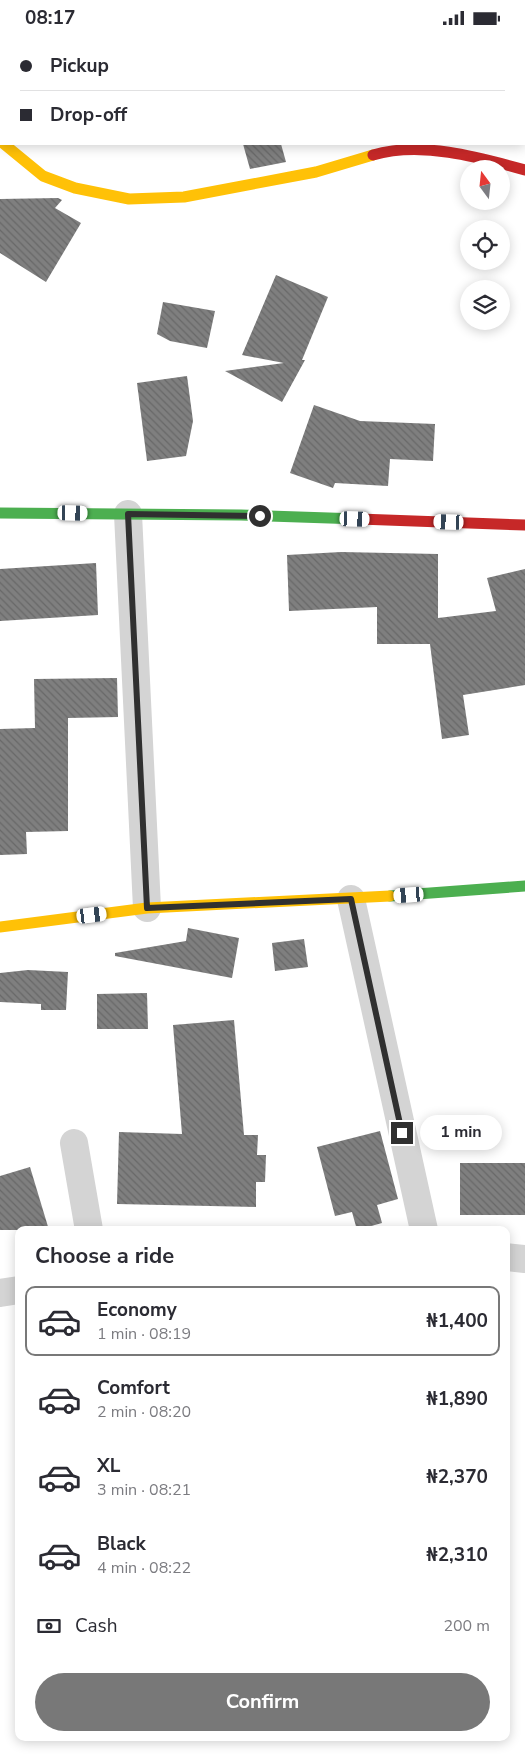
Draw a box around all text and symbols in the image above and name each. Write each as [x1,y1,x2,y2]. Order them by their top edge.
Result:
text: 08:17 [25,5,75,31]
text: Pickup [50,53,109,79]
text: Drop-off [50,102,127,128]
north arrow [460,160,510,210]
map controls [460,160,510,330]
button: locate [460,220,510,270]
button: layers [460,280,510,330]
car [57,505,88,521]
route start [249,505,271,527]
car [339,511,370,527]
car [433,514,464,530]
car [393,886,424,904]
car [76,906,107,924]
callout: 1 min [420,1115,502,1151]
text: 1 min [440,1121,482,1143]
route end [391,1122,413,1144]
text: Choose a ride [35,1241,174,1271]
text: Economy [97,1297,177,1323]
icon: car [37,1299,82,1344]
text: ₦1,400 [426,1308,488,1334]
text: 1 min · 08:19 [97,1323,191,1345]
text: Comfort [97,1375,170,1401]
icon: car [37,1377,82,1422]
text: ₦1,890 [426,1386,488,1412]
text: 2 min · 08:20 [97,1401,191,1423]
text: XL [97,1453,120,1479]
icon: car [37,1455,82,1500]
text: ₦2,370 [426,1464,488,1490]
text: 3 min · 08:21 [97,1479,191,1501]
text: Black [97,1531,146,1557]
icon: car [37,1533,82,1578]
text: ₦2,310 [426,1542,488,1568]
text: 4 min · 08:22 [97,1557,191,1579]
icon: cash [35,1612,63,1640]
text: Cash [75,1613,117,1639]
text: 200 m [443,1615,490,1637]
button: Confirm [35,1673,490,1731]

